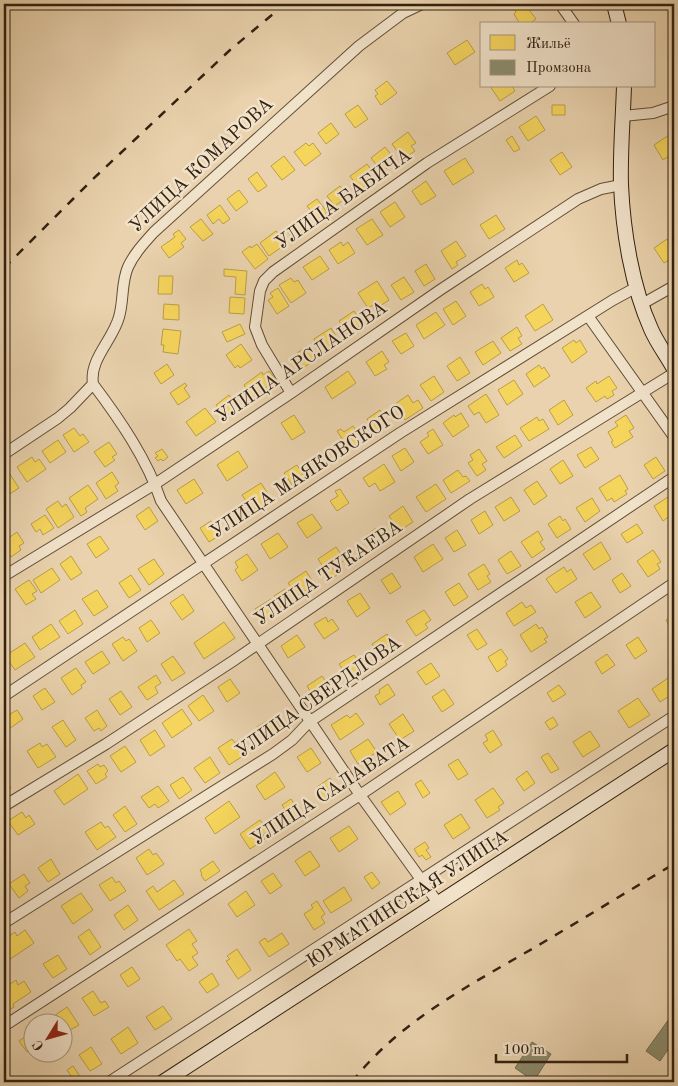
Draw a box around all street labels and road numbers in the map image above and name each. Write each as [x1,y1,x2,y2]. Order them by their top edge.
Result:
street label: УЛИЦА КОМАРОВА [127,95,278,237]
street label: УЛИЦА БАБИЧА [273,146,416,254]
street label: УЛИЦА АРСЛАНОВА [213,298,391,427]
street label: УЛИЦА МАЯКОВСКОГО [207,403,409,543]
street label: УЛИЦА ТУКАЕВА [252,517,407,630]
street label: УЛИЦА СВЕРДЛОВА [233,633,406,762]
street label: УЛИЦА САЛАВАТА [248,734,414,850]
street label: ЮРМАТИНСКАЯ УЛИЦА [304,827,513,972]

